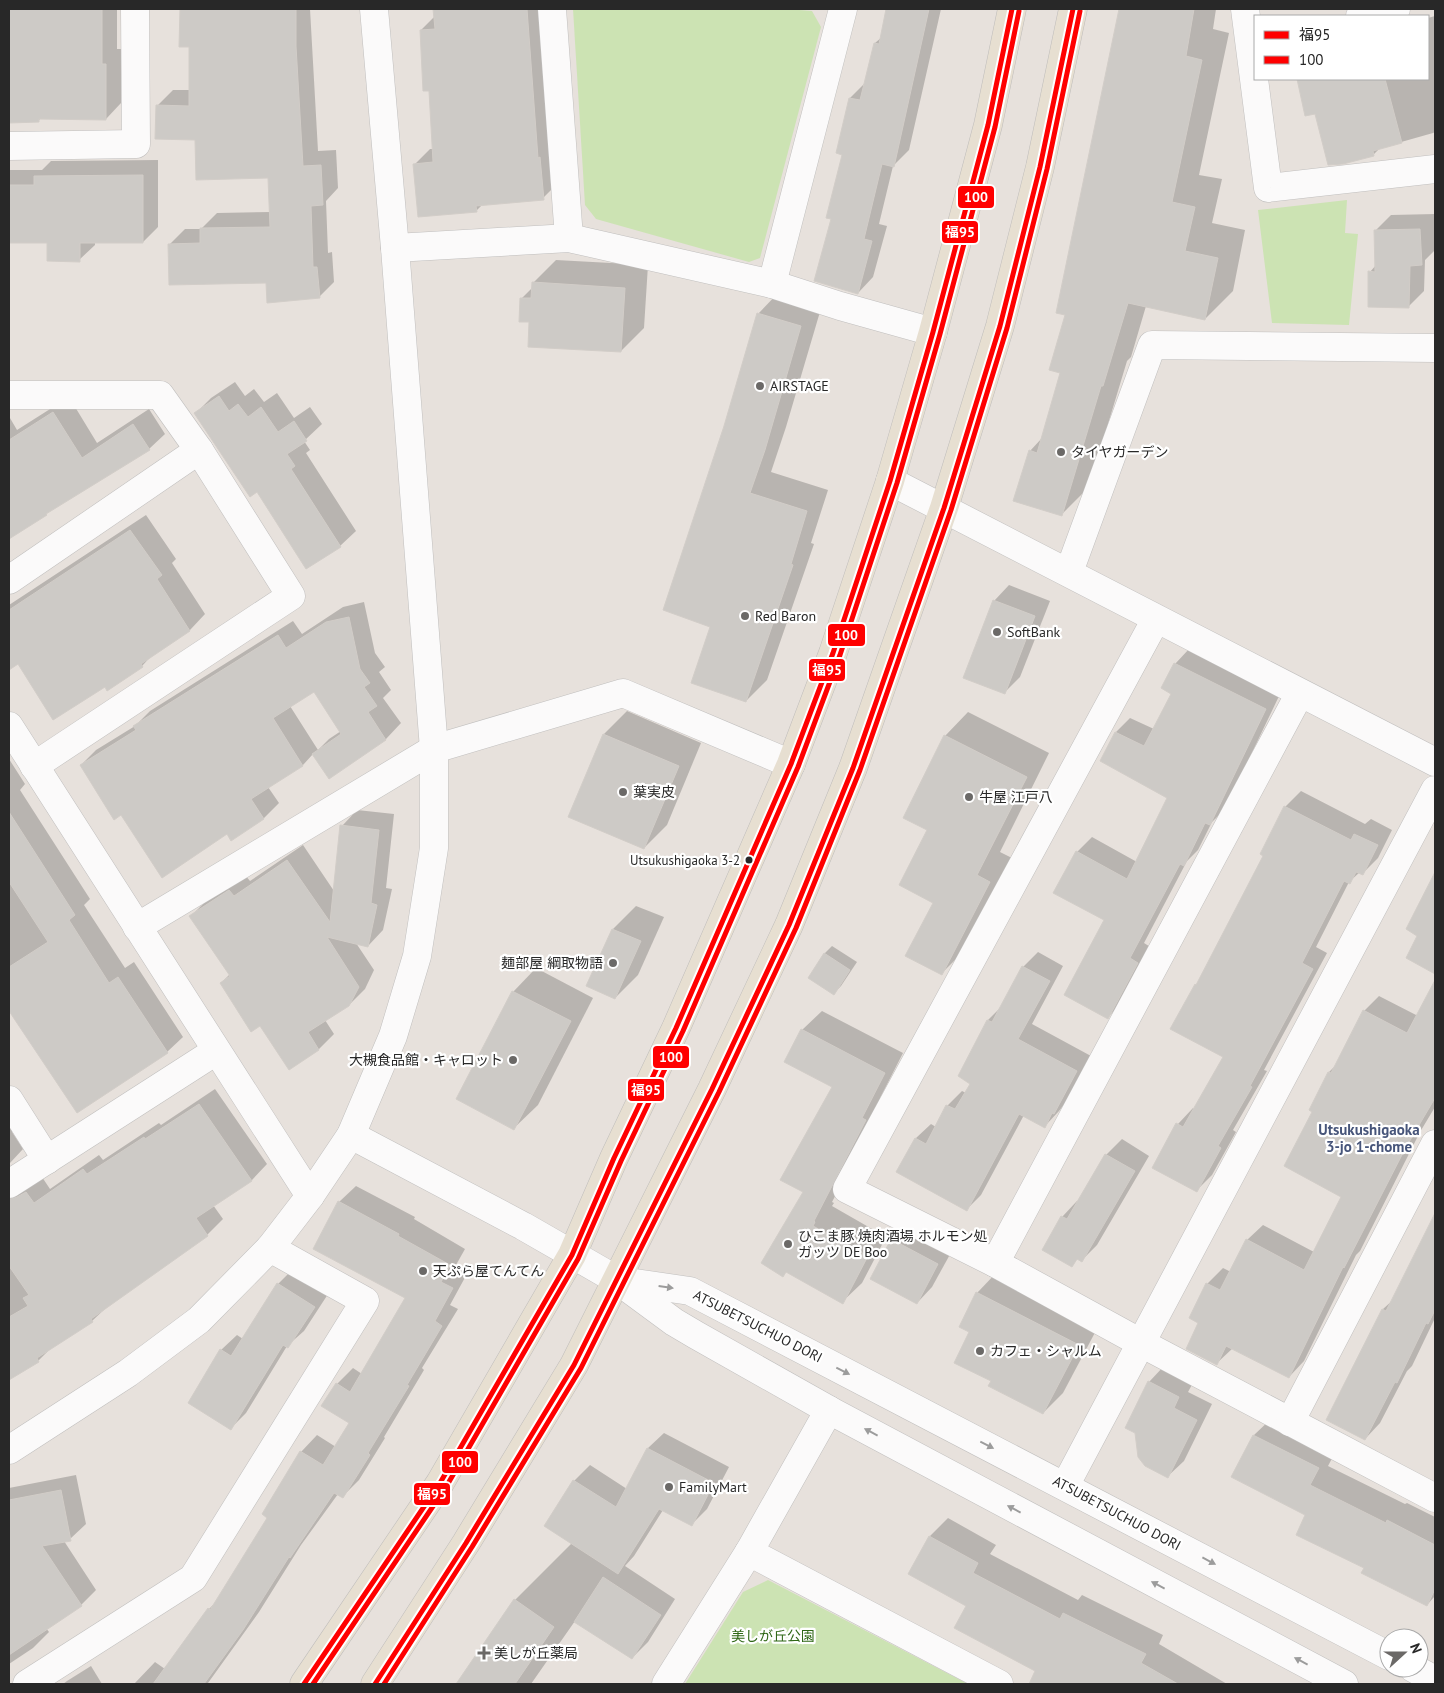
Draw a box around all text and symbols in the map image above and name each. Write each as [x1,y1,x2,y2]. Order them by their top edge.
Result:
legend [1254,15,1429,80]
text: 福95 [1299,25,1330,44]
text: 100 [1299,50,1324,69]
line badge: 100 [957,185,995,209]
text: 100 [964,188,988,206]
line badge: 福95 [941,220,979,244]
text: 福95 [945,223,975,241]
place label: AIRSTAGE [770,377,829,395]
marker: AIRSTAGE [754,380,766,392]
place label: タイヤガーデン [1071,443,1169,461]
marker: タイヤガーデン [1055,446,1067,458]
place label: Red Baron [755,607,816,625]
marker: Red Baron [739,610,751,622]
line badge: 100 [827,623,866,647]
place label: SoftBank [1007,623,1061,641]
text: 100 [834,626,858,644]
marker: SoftBank [991,626,1003,638]
line badge: 福95 [808,658,846,682]
text: 福95 [812,661,842,679]
place label: 葉実皮 [633,783,675,801]
marker: 葉実皮 [617,786,629,798]
place label: 牛屋 江戸八 [979,788,1053,806]
marker: 牛屋 江戸八 [963,791,975,803]
place label: Utsukushigaoka 3-2 [630,852,740,869]
marker: Utsukushigaoka 3-2 [744,855,754,865]
place label: 麺部屋 綱取物語 [501,954,603,972]
marker: 麺部屋 綱取物語 [607,957,619,969]
line badge: 100 [652,1045,690,1069]
text: 100 [659,1048,683,1066]
place label: 大槻食品館・キャロット [349,1051,503,1069]
marker: 大槻食品館・キャロット [507,1054,519,1066]
line badge: 福95 [627,1078,665,1102]
text: 福95 [631,1081,661,1099]
district label: Utsukushigaoka 3-jo 1-chome [1318,1120,1420,1156]
place label: ひこま豚 焼肉酒場 ホルモン処 ガッツ DE Boo [798,1227,987,1261]
marker: ひこま豚 焼肉酒場 ホルモン処 ガッツ DE Boo [782,1238,794,1250]
place label: 天ぷら屋てんてん [433,1262,544,1280]
marker: 天ぷら屋てんてん [417,1265,429,1277]
one-way arrow [658,1283,674,1291]
street label: ATSUBETSUCHUO DORI [690,1286,826,1366]
place label: カフェ・シャルム [990,1342,1102,1360]
marker: カフェ・シャルム [974,1345,986,1357]
one-way arrow [836,1367,851,1375]
one-way arrow [863,1428,878,1436]
one-way arrow [981,1441,994,1450]
line badge: 100 [441,1450,479,1474]
text: 100 [448,1453,472,1471]
street label: ATSUBETSUCHUO DORI [1050,1472,1184,1554]
place label: FamilyMart [679,1478,747,1496]
marker: FamilyMart [663,1481,675,1493]
line badge: 福95 [413,1482,451,1506]
text: 福95 [417,1485,447,1503]
one-way arrow [1007,1505,1021,1513]
one-way arrow [1202,1557,1216,1565]
one-way arrow [1150,1581,1165,1589]
park label: 美しが丘公園 [731,1627,815,1645]
north arrow [1379,1628,1429,1678]
text: N [1406,1641,1426,1656]
place label: 美しが丘薬局 [494,1644,578,1662]
marker: 美しが丘薬局 [478,1647,490,1659]
one-way arrow [1294,1657,1308,1665]

